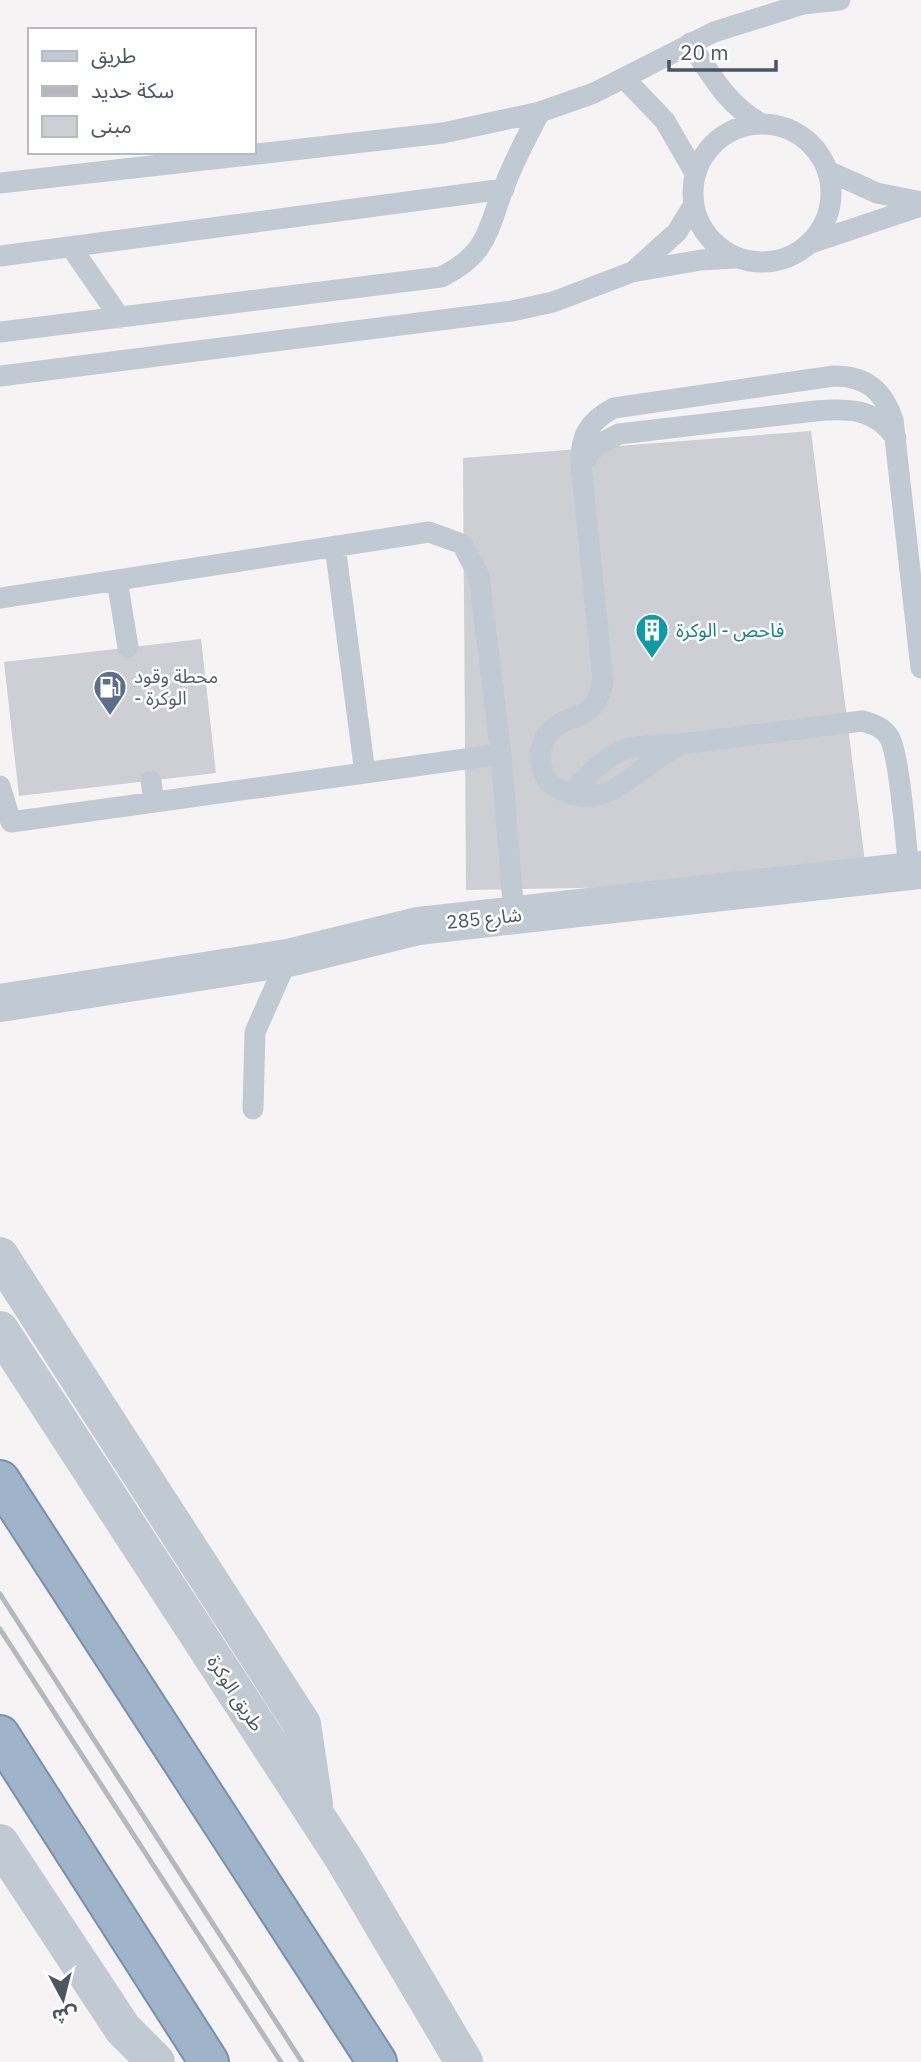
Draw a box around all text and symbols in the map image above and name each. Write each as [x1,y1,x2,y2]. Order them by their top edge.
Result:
legend [28,28,256,154]
scale bar [669,28,776,72]
text: 20 m [680,38,729,66]
text: طريق [91,41,136,69]
text: سكة حديد [91,76,174,104]
text: مبنى [91,111,132,139]
building icon: فاحص - الوكرة [633,611,671,660]
place label: فاحص - الوكرة [676,618,784,642]
place label: محطة وقود - الوكرة [134,664,218,710]
fuel station icon: محطة وقود - الوكرة [91,668,129,717]
street label: شارع 285 [445,902,523,936]
street label: طريق الوكرة [202,1650,270,1736]
north arrow [28,1964,98,2034]
text: ش [51,2002,79,2029]

